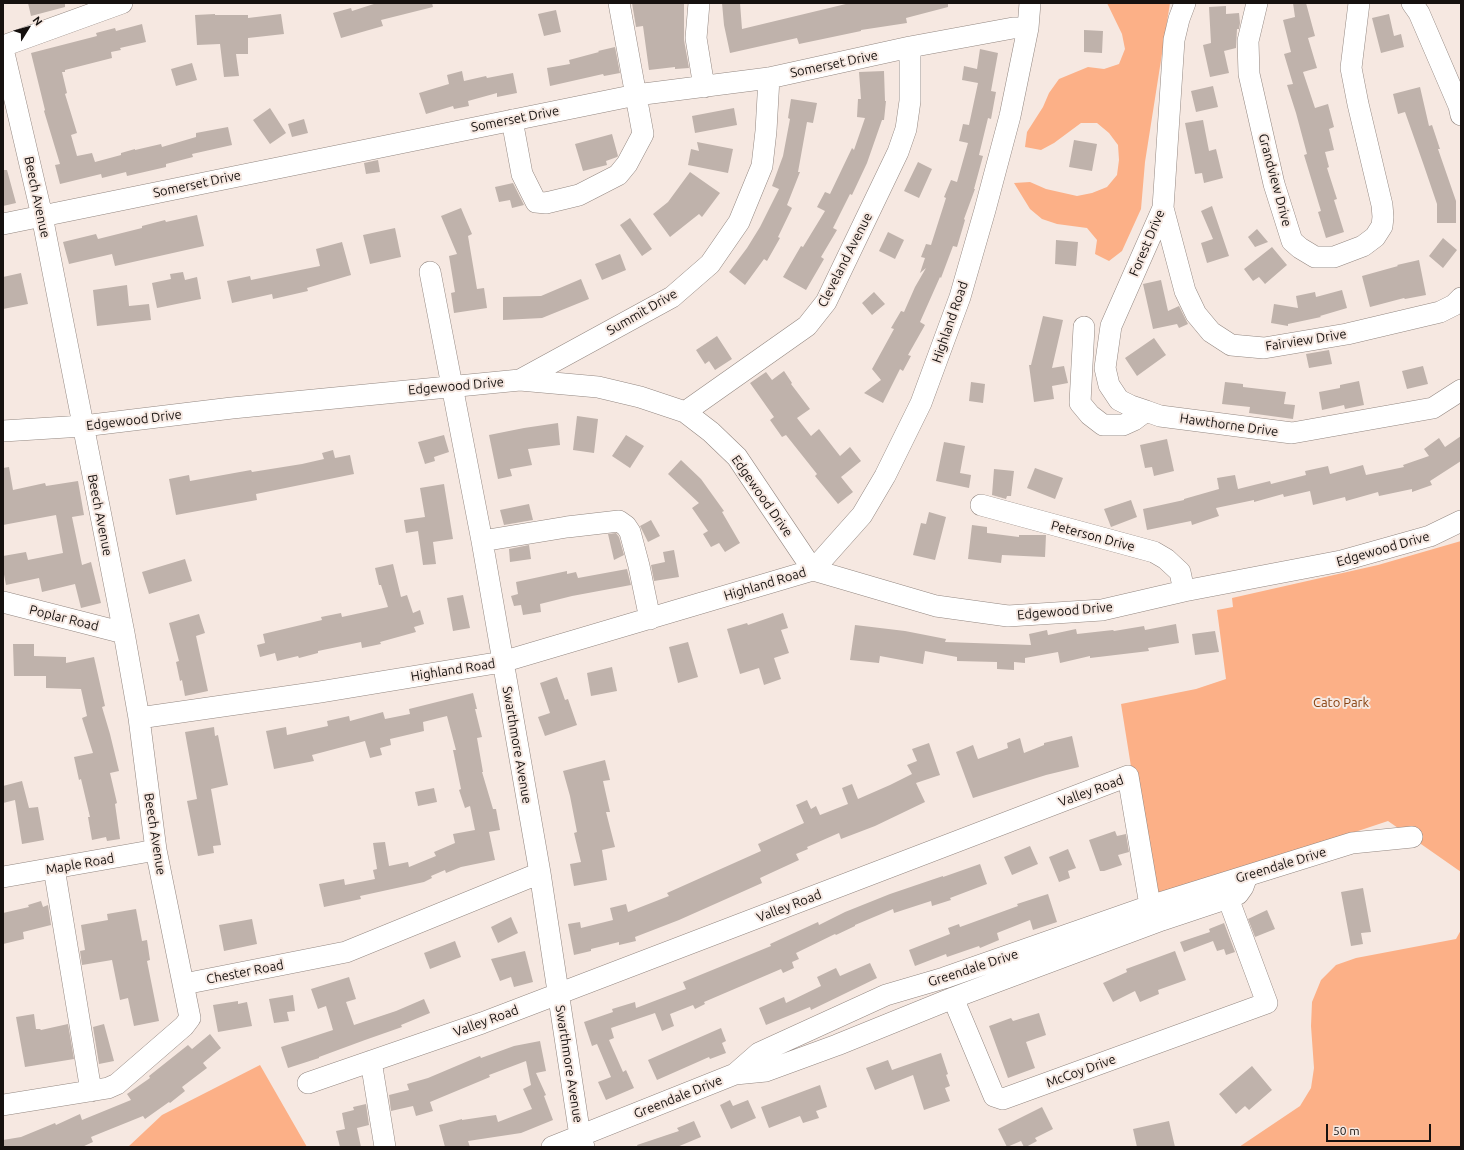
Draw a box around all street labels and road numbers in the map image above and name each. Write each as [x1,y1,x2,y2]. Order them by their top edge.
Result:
street label: Somerset Drive [789,47,879,81]
street label: Somerset Drive [470,103,560,135]
street label: Grandview Drive [1255,132,1295,228]
street label: Beech Avenue [21,155,53,239]
street label: Somerset Drive [152,167,242,201]
street label: Forest Drive [1126,207,1168,279]
street label: Cleveland Avenue [814,210,876,310]
street label: Highland Road [929,279,971,365]
street label: Summit Drive [604,286,680,338]
street label: Fairview Drive [1264,326,1348,354]
street label: Edgewood Drive [407,374,505,398]
street label: Edgewood Drive [85,406,183,434]
street label: Hawthorne Drive [1179,410,1279,440]
street label: Edgewood Drive [728,452,796,540]
street label: Beech Avenue [84,473,116,557]
street label: Peterson Drive [1049,517,1137,555]
street label: Edgewood Drive [1335,528,1431,570]
street label: Highland Road [722,564,808,604]
street label: Edgewood Drive [1016,599,1114,623]
street label: Poplar Road [28,602,100,634]
street label: Highland Road [410,656,496,684]
street label: Swarthmore Avenue [499,685,535,805]
street label: Valley Road [1056,772,1126,810]
street label: Beech Avenue [141,792,169,876]
street label: Greendale Drive [1234,844,1328,886]
street label: Maple Road [45,850,115,878]
street label: Valley Road [755,887,823,925]
street label: Greendale Drive [926,946,1020,990]
street label: Chester Road [205,957,285,987]
street label: Valley Road [451,1002,521,1040]
street label: Swarthmore Avenue [552,1004,586,1124]
street label: McCoy Drive [1044,1051,1118,1091]
street label: Greendale Drive [632,1072,724,1122]

